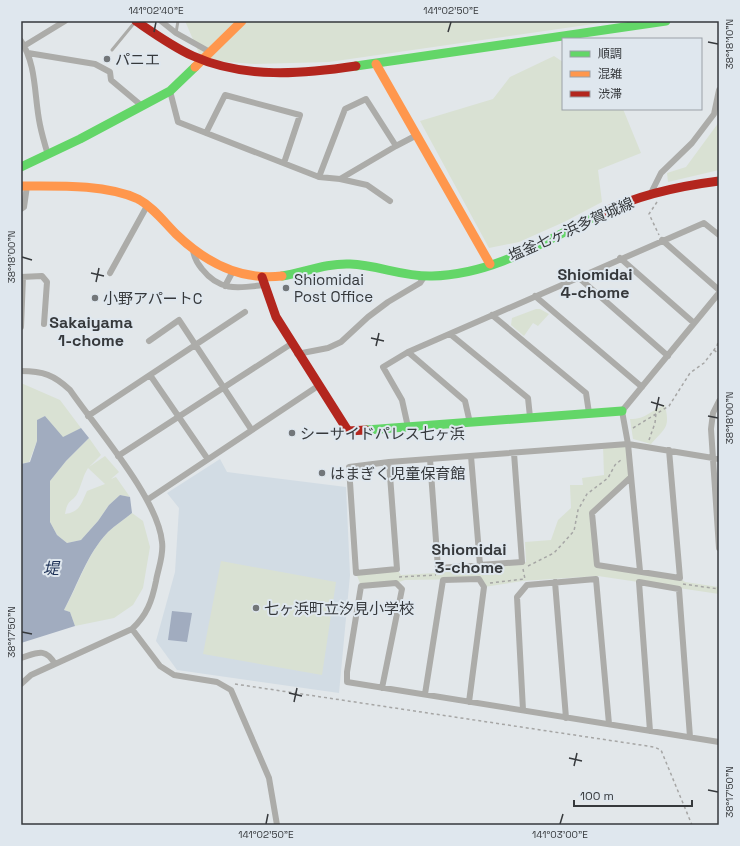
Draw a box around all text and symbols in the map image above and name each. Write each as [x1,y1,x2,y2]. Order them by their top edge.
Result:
text: 141°02'40"E [128,4,184,17]
text: 141°02'50"E [423,4,479,17]
text: 38°18'10"N [723,19,736,69]
legend [562,38,702,110]
text: 順調 [598,46,622,62]
place label: パニエ [115,50,160,69]
marker: パニエ [102,54,112,64]
text: 混雑 [598,66,622,82]
text: 渋滞 [598,86,622,102]
street label: 塩釜七ヶ浜多賀城線 [505,193,637,265]
text: 38°18'00"N [5,231,18,283]
district label: Shiomidai 4-chome [557,264,633,303]
place label: Shiomidai Post Office [294,270,373,306]
marker: Shiomidai Post Office [281,283,291,293]
place label: 小野アパートC [103,289,202,308]
marker: 小野アパートC [90,293,100,303]
district label: Sakaiyama 1-chome [49,312,133,351]
text: 38°18'00"N [723,392,736,444]
place label: シーサイドパレス七ヶ浜 [300,424,465,443]
marker: シーサイドパレス七ヶ浜 [287,428,297,438]
place label: はまぎく児童保育館 [330,464,465,483]
marker: はまぎく児童保育館 [317,468,327,478]
district label: Shiomidai 3-chome [431,539,507,578]
water label: 堤 [43,558,61,579]
place label: 七ヶ浜町立汐見小学校 [264,599,414,618]
marker: 七ヶ浜町立汐見小学校 [251,603,261,613]
text: 38°17'50"N [5,606,18,658]
text: 38°17'50"N [723,766,736,818]
scale bar [574,782,692,808]
text: 100 m [580,788,614,804]
text: 141°02'50"E [238,828,294,841]
text: 141°03'00"E [532,828,588,841]

